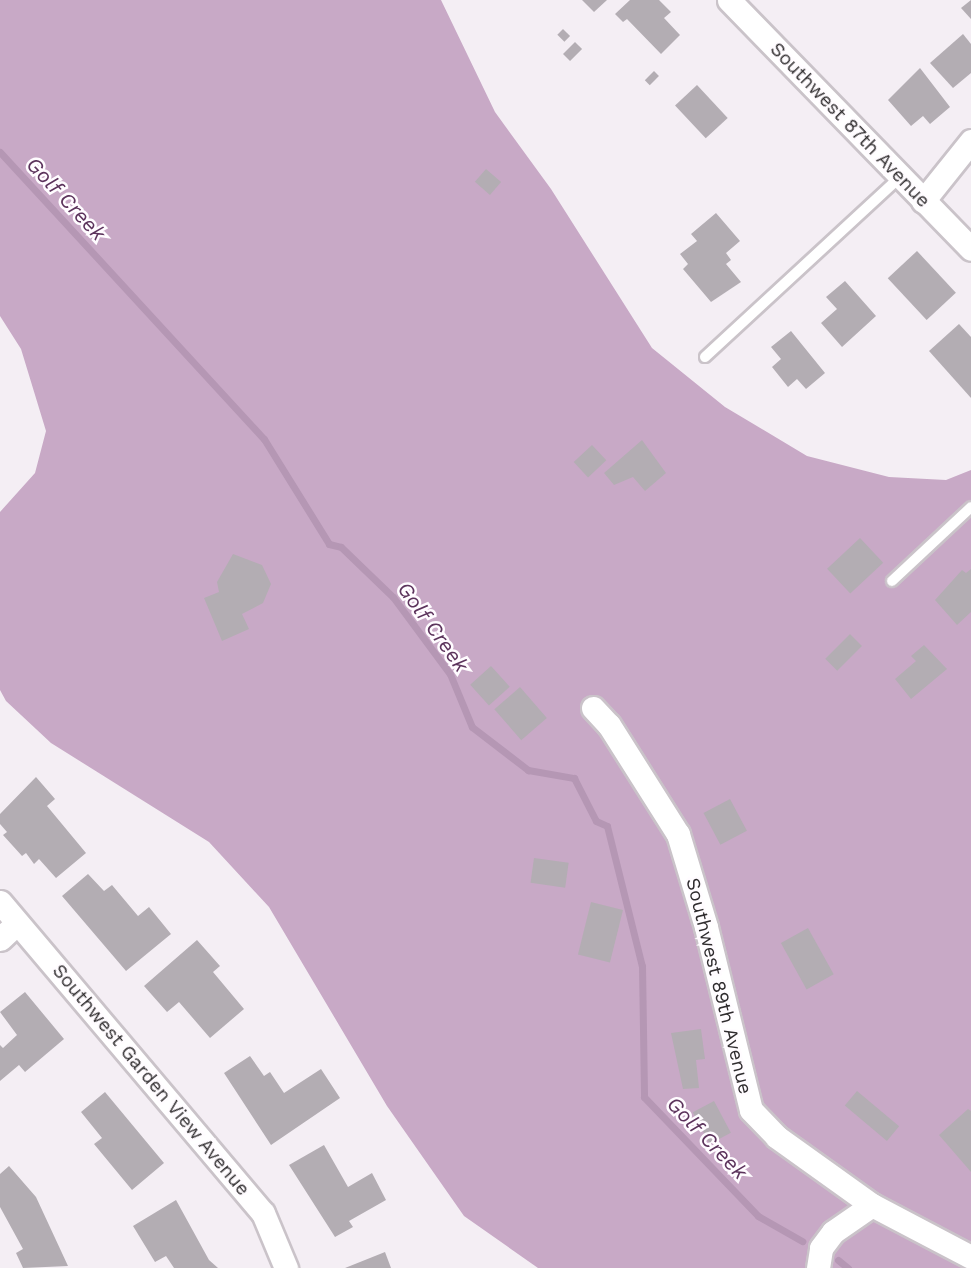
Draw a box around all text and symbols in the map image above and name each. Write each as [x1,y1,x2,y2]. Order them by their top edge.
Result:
street label: Southwest 87th Avenue [765,38,935,212]
water label: Golf Creek [21,152,111,246]
water label: Golf Creek [392,577,474,677]
street label: Southwest 89th Avenue [681,875,757,1097]
street label: Southwest Garden View Avenue [47,959,255,1201]
water label: Golf Creek [661,1091,753,1185]

